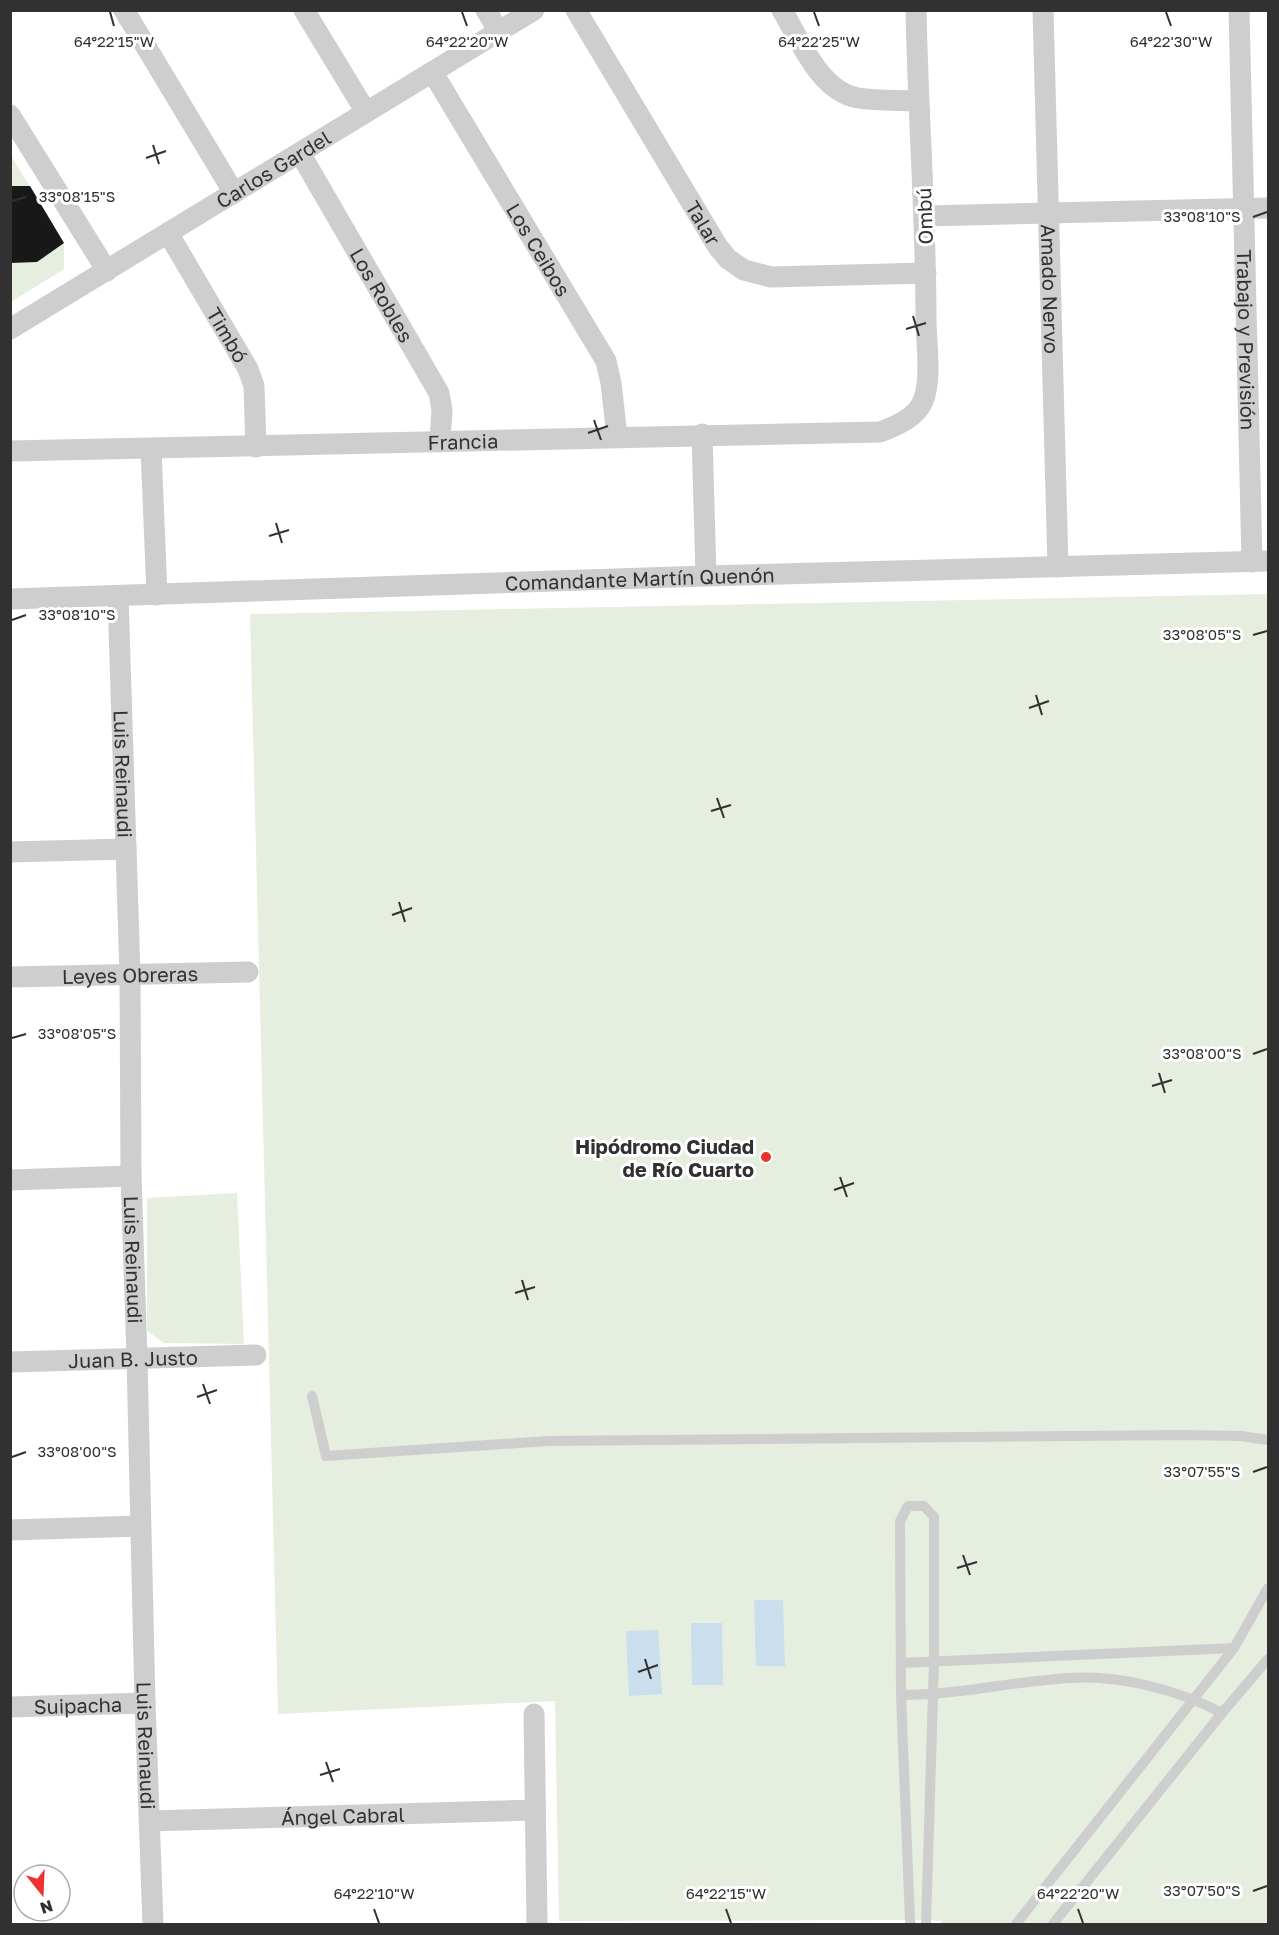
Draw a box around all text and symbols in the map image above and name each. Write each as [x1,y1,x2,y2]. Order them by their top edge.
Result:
text: 64°22'15"W [74,32,154,50]
text: 64°22'20"W [426,32,508,50]
text: 64°22'25"W [778,32,860,50]
text: 64°22'30"W [1130,32,1212,50]
street label: Carlos Gardel [211,125,335,213]
text: 33°08'15"S [39,187,115,205]
street label: Ombú [911,187,937,245]
street label: Talar [681,196,726,249]
street label: Los Ceibos [502,199,576,300]
text: 33°08'10"S [1163,207,1241,225]
street label: Amado Nervo [1037,224,1064,354]
street label: Los Robles [346,243,419,346]
street label: Trabajo y Previsión [1233,249,1261,430]
street label: Timbó [202,303,253,367]
street label: Francia [427,428,499,454]
street label: Comandante Martín Quenón [504,562,775,595]
text: 33°08'10"S [38,605,116,623]
text: 33°08'05"S [1163,625,1241,643]
street label: Luis Reinaudi [110,710,138,838]
street label: Leyes Obreras [62,961,198,988]
text: 33°08'05"S [38,1024,116,1042]
text: 33°08'00"S [1162,1044,1242,1062]
place label: Hipódromo Ciudad de Río Cuarto [575,1134,754,1181]
marker: Hipódromo Ciudad de Río Cuarto [759,1150,773,1164]
street label: Luis Reinaudi [120,1195,148,1324]
street label: Juan B. Justo [68,1345,198,1372]
text: 33°08'00"S [37,1442,117,1460]
text: 33°07'55"S [1164,1462,1240,1480]
street label: Luis Reinaudi [133,1681,161,1810]
street label: Suipacha [33,1692,123,1718]
street label: Ángel Cabral [281,1802,405,1829]
north arrow [12,1863,72,1923]
text: 33°07'50"S [1163,1881,1241,1899]
text: 64°22'10"W [333,1884,415,1902]
text: 64°22'15"W [686,1884,766,1902]
text: 64°22'20"W [1037,1884,1119,1902]
text: N [38,1896,56,1919]

